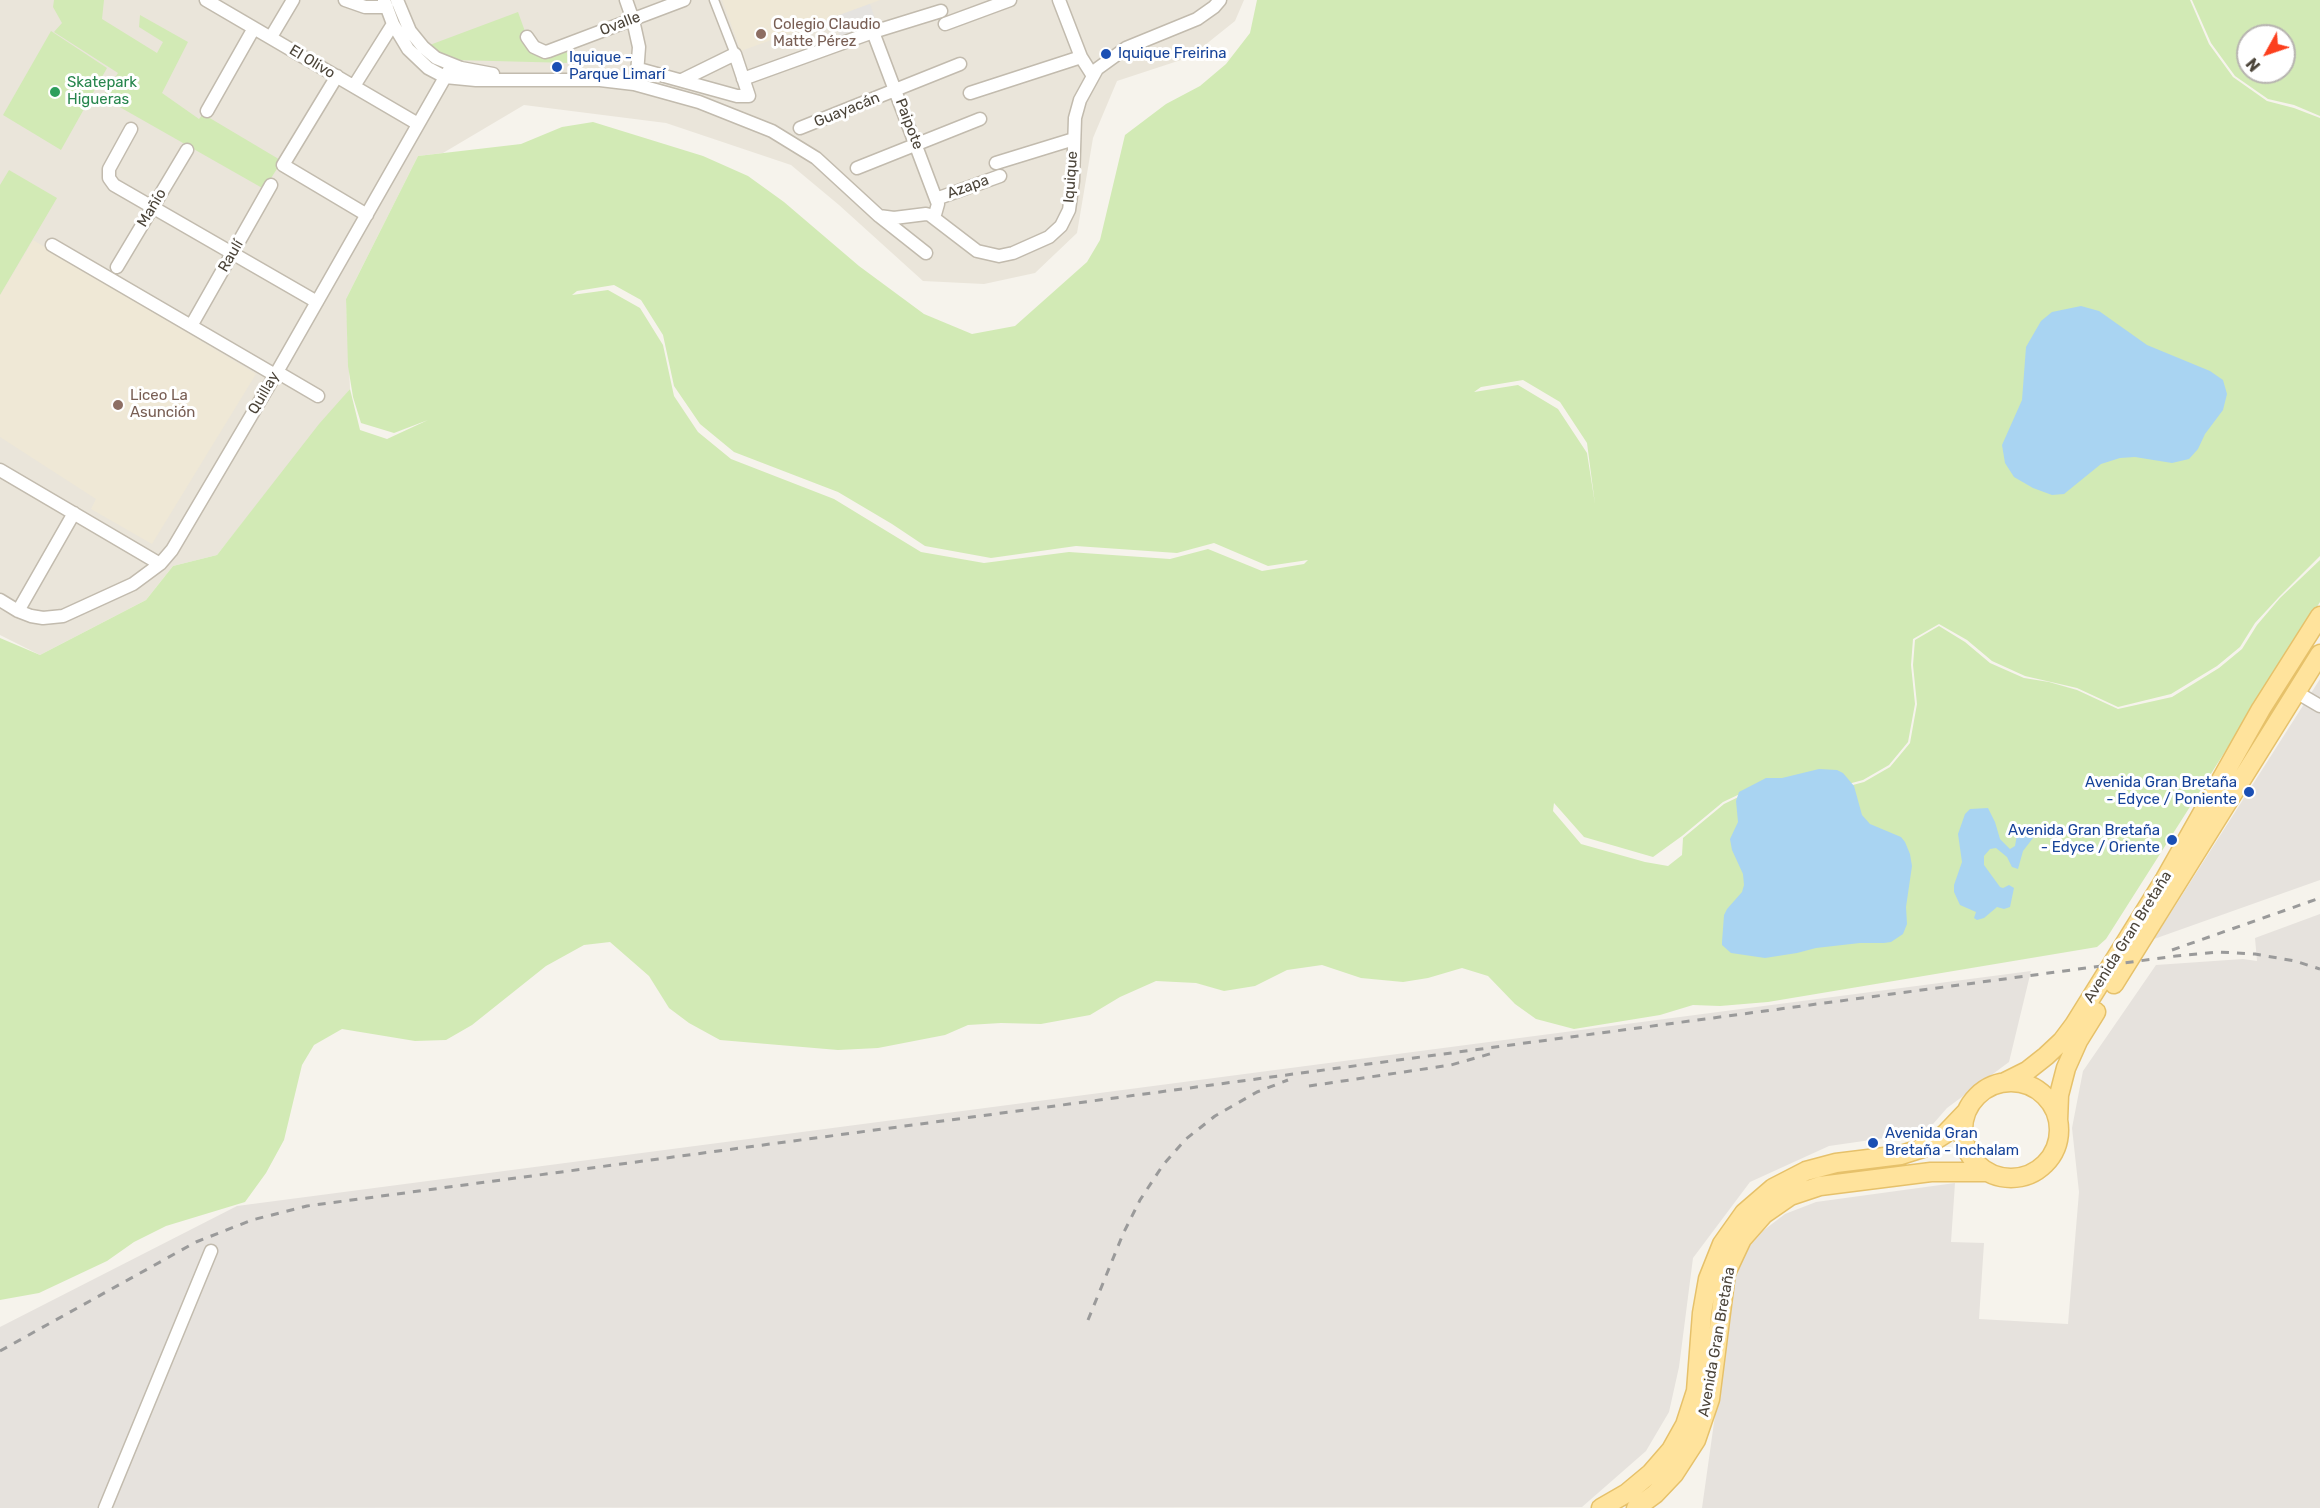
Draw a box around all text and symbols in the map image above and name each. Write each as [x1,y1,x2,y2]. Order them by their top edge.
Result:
street label: Ovalle [597,8,643,40]
place label: Colegio Claudio Matte Pérez [773,16,881,51]
north arrow [2236,24,2296,84]
marker: Colegio Claudio Matte Pérez [754,27,768,41]
street label: El Olivo [286,41,338,83]
place label: Iquique Freirina [1118,45,1227,63]
marker: Iquique Freirina [1099,47,1113,61]
place label: Iquique - Parque Limarí [569,49,665,84]
text: N [2242,54,2264,75]
marker: Iquique - Parque Limarí [550,60,564,74]
place label: Skatepark Higueras [67,74,137,109]
marker: Skatepark Higueras [48,85,62,99]
street label: Guayacán [812,89,882,131]
street label: Paipote [891,96,927,152]
street label: Iquique [1060,150,1082,204]
street label: Azapa [945,171,991,203]
street label: Mañío [134,186,170,230]
street label: Raulí [215,237,247,275]
street label: Quillay [245,368,283,418]
place label: Liceo La Asunción [130,387,195,422]
marker: Liceo La Asunción [111,398,125,412]
place label: Avenida Gran Bretaña - Edyce / Poniente [2085,774,2237,809]
marker: Avenida Gran Bretaña - Edyce / Poniente [2242,785,2256,799]
place label: Avenida Gran Bretaña - Edyce / Oriente [2008,822,2160,857]
marker: Avenida Gran Bretaña - Edyce / Oriente [2165,833,2179,847]
street label: Avenida Gran Bretaña [2080,868,2176,1006]
place label: Avenida Gran Bretaña - Inchalam [1885,1125,2019,1160]
marker: Avenida Gran Bretaña - Inchalam [1866,1136,1880,1150]
street label: Avenida Gran Bretaña [1695,1266,1739,1418]

